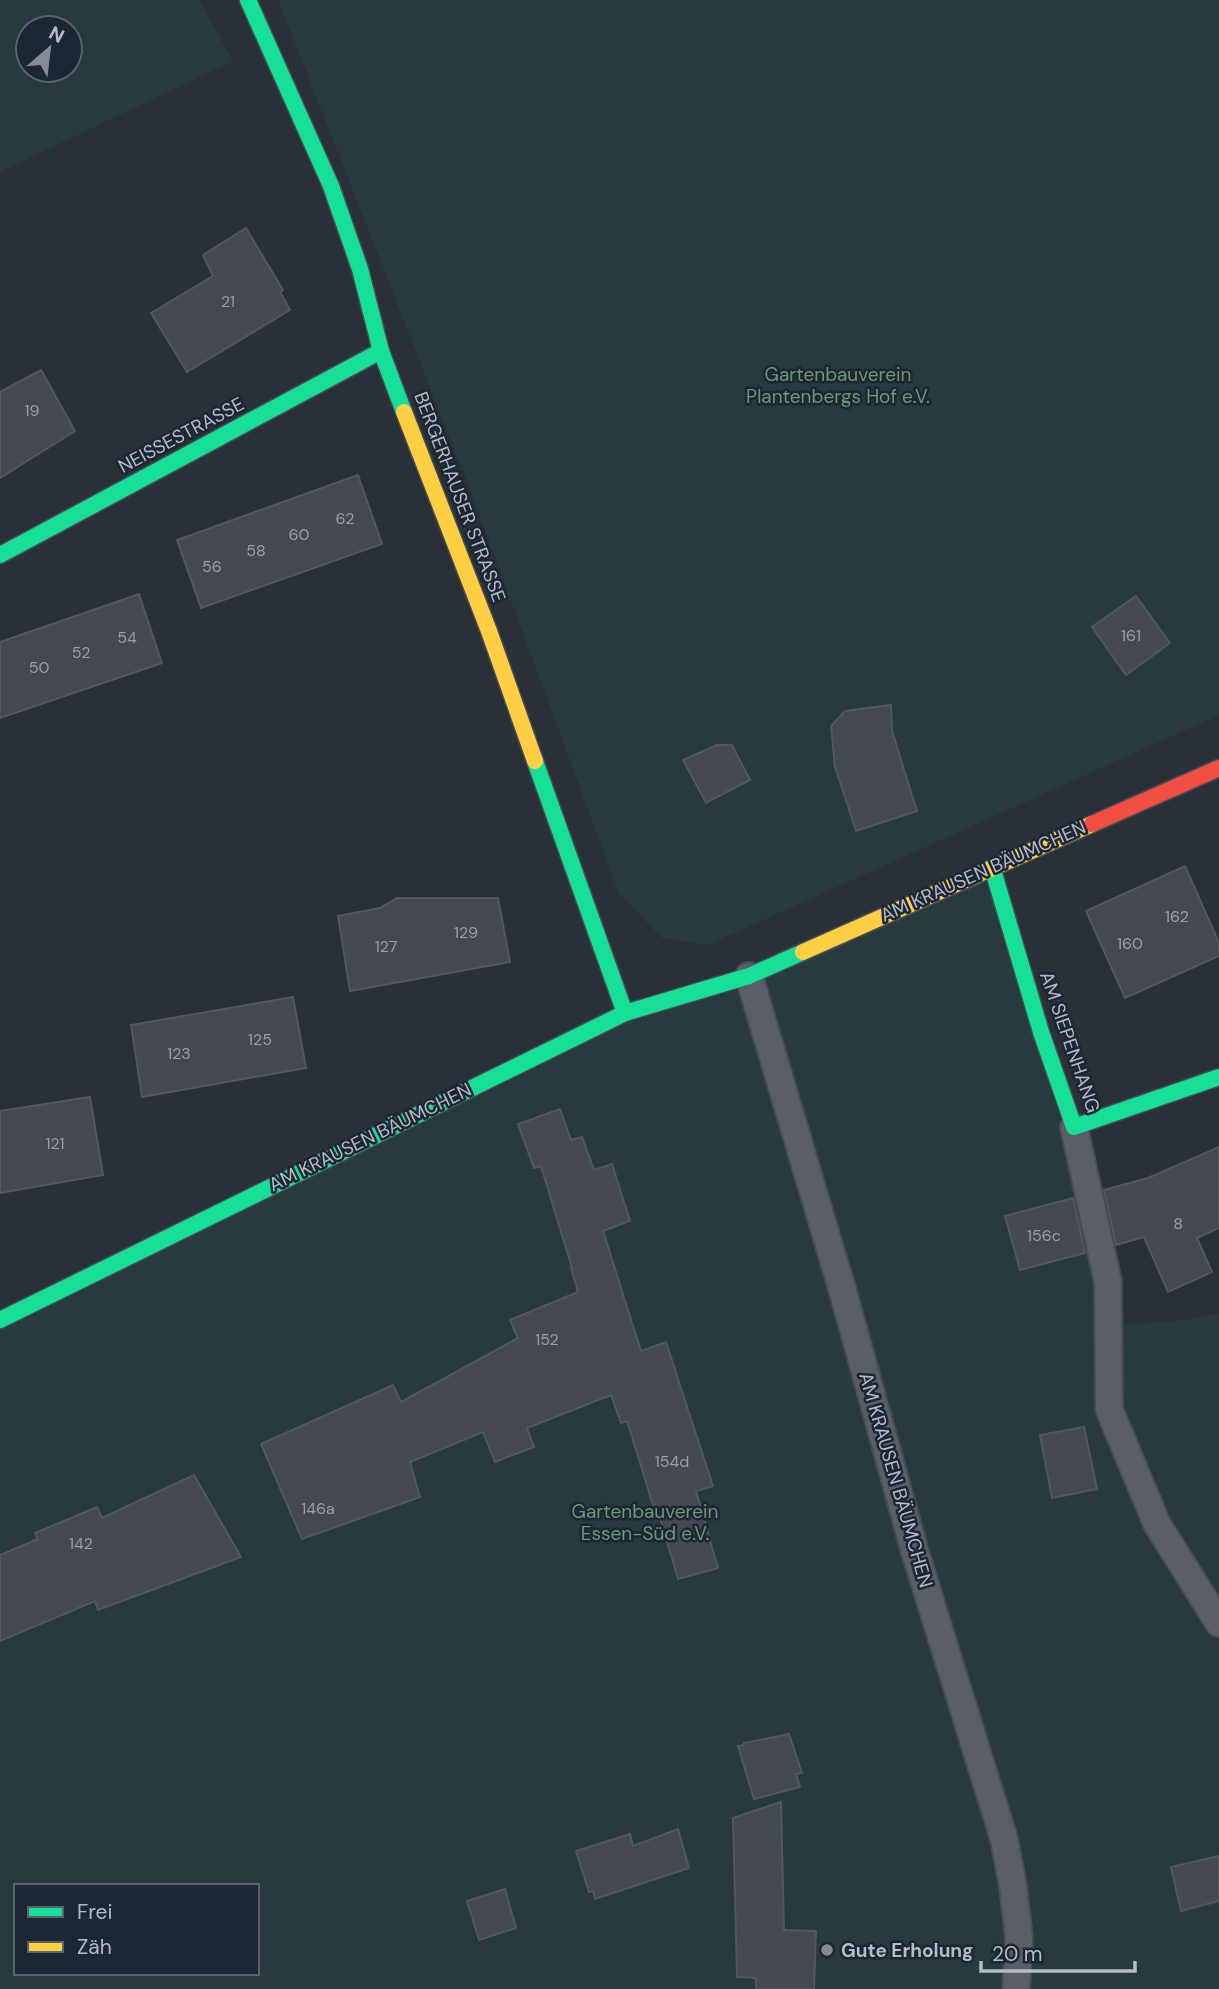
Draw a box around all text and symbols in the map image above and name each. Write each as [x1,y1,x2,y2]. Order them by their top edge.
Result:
north arrow [14,14,84,84]
text: N [45,20,69,49]
house number: 21 [221,291,235,312]
park label: Gartenbauverein Plantenbergs Hof e.V. [746,362,930,409]
street label: BERGERHAUSER STRASSE [408,388,512,606]
street label: NEISSESTRASSE [114,391,248,479]
house number: 19 [24,400,40,421]
house number: 62 [336,508,354,529]
house number: 60 [289,524,310,545]
house number: 58 [246,540,266,561]
house number: 56 [202,556,222,577]
house number: 161 [1121,625,1141,646]
house number: 54 [117,627,137,648]
house number: 52 [72,642,90,663]
house number: 50 [29,657,49,678]
street label: AM KRAUSEN BÄUMCHEN [876,814,1090,928]
house number: 162 [1165,906,1189,927]
house number: 129 [454,922,478,943]
house number: 160 [1117,933,1143,954]
house number: 127 [375,936,397,957]
street label: AM SIEPENHANG [1034,968,1106,1116]
house number: 125 [248,1029,272,1050]
house number: 123 [167,1043,191,1064]
street label: AM KRAUSEN BÄUMCHEN [264,1077,476,1197]
house number: 121 [45,1133,65,1154]
house number: 8 [1173,1213,1183,1234]
house number: 156c [1027,1225,1061,1246]
house number: 152 [535,1329,559,1350]
street label: AM KRAUSEN BÄUMCHEN [853,1370,939,1590]
house number: 154d [655,1451,689,1472]
house number: 146a [301,1498,335,1519]
park label: Gartenbauverein Essen-Süd e.V. [571,1499,719,1546]
house number: 142 [69,1533,93,1554]
legend [14,1884,259,1975]
text: Frei [77,1898,113,1926]
scale bar [981,1930,1135,1974]
text: Zäh [77,1933,112,1961]
place label: Gute Erholung [841,1938,973,1963]
text: 20 m [992,1940,1043,1968]
marker: Gute Erholung [819,1942,835,1958]

